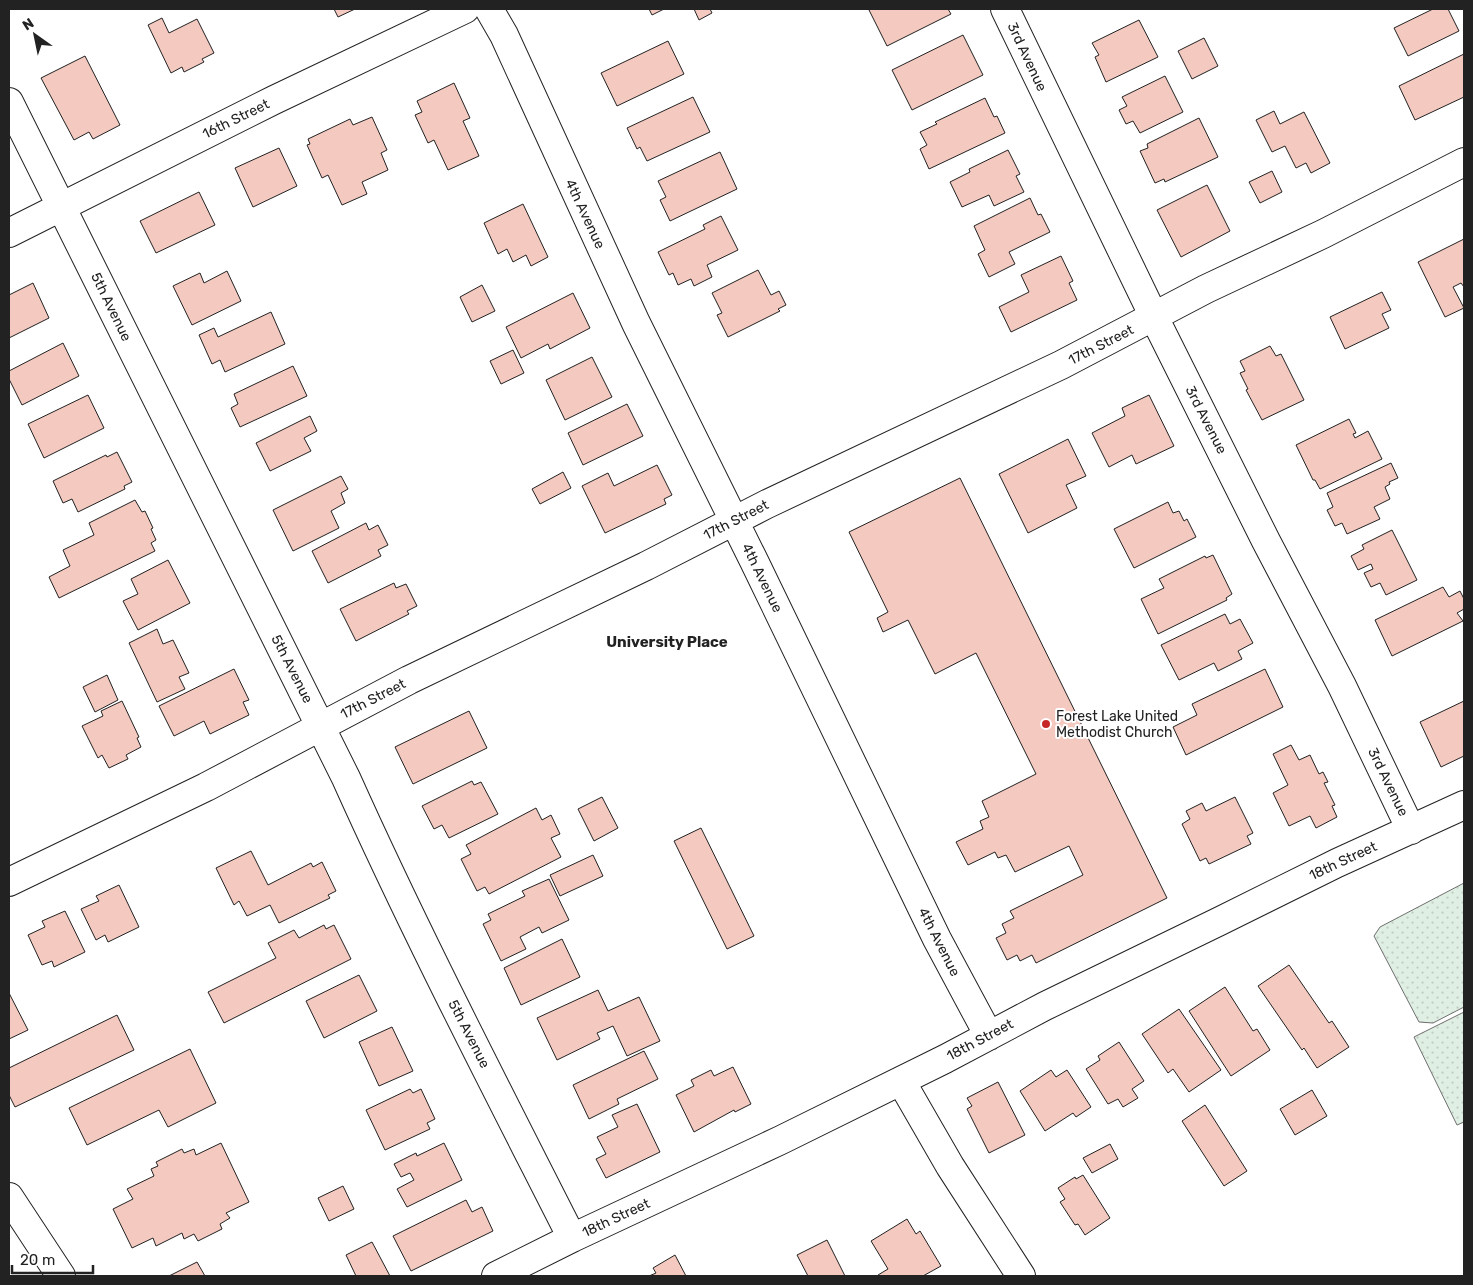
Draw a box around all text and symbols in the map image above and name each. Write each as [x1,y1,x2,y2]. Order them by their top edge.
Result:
north arrow [10,10,60,60]
text: N [19,15,37,34]
street label: 3rd Avenue [1004,20,1050,94]
street label: 16th Street [200,95,273,142]
street label: 4th Avenue [561,177,609,252]
street label: 5th Avenue [87,270,135,344]
street label: 17th Street [1065,321,1137,369]
street label: 3rd Avenue [1182,383,1230,457]
street label: 17th Street [700,496,772,544]
street label: 4th Avenue [738,541,786,615]
street label: 5th Avenue [268,632,317,706]
district label: University Place [606,633,728,651]
street label: 17th Street [337,675,409,723]
place label: Forest Lake United Methodist Church [1056,708,1178,741]
marker: Forest Lake United Methodist Church [1040,718,1052,730]
street label: 3rd Avenue [1364,745,1412,819]
street label: 18th Street [1306,838,1380,884]
street label: 4th Avenue [914,905,964,979]
street label: 5th Avenue [445,997,494,1071]
street label: 18th Street [944,1015,1017,1065]
street label: 18th Street [579,1195,653,1241]
scale bar [12,1242,94,1274]
text: 20 m [20,1251,55,1269]

